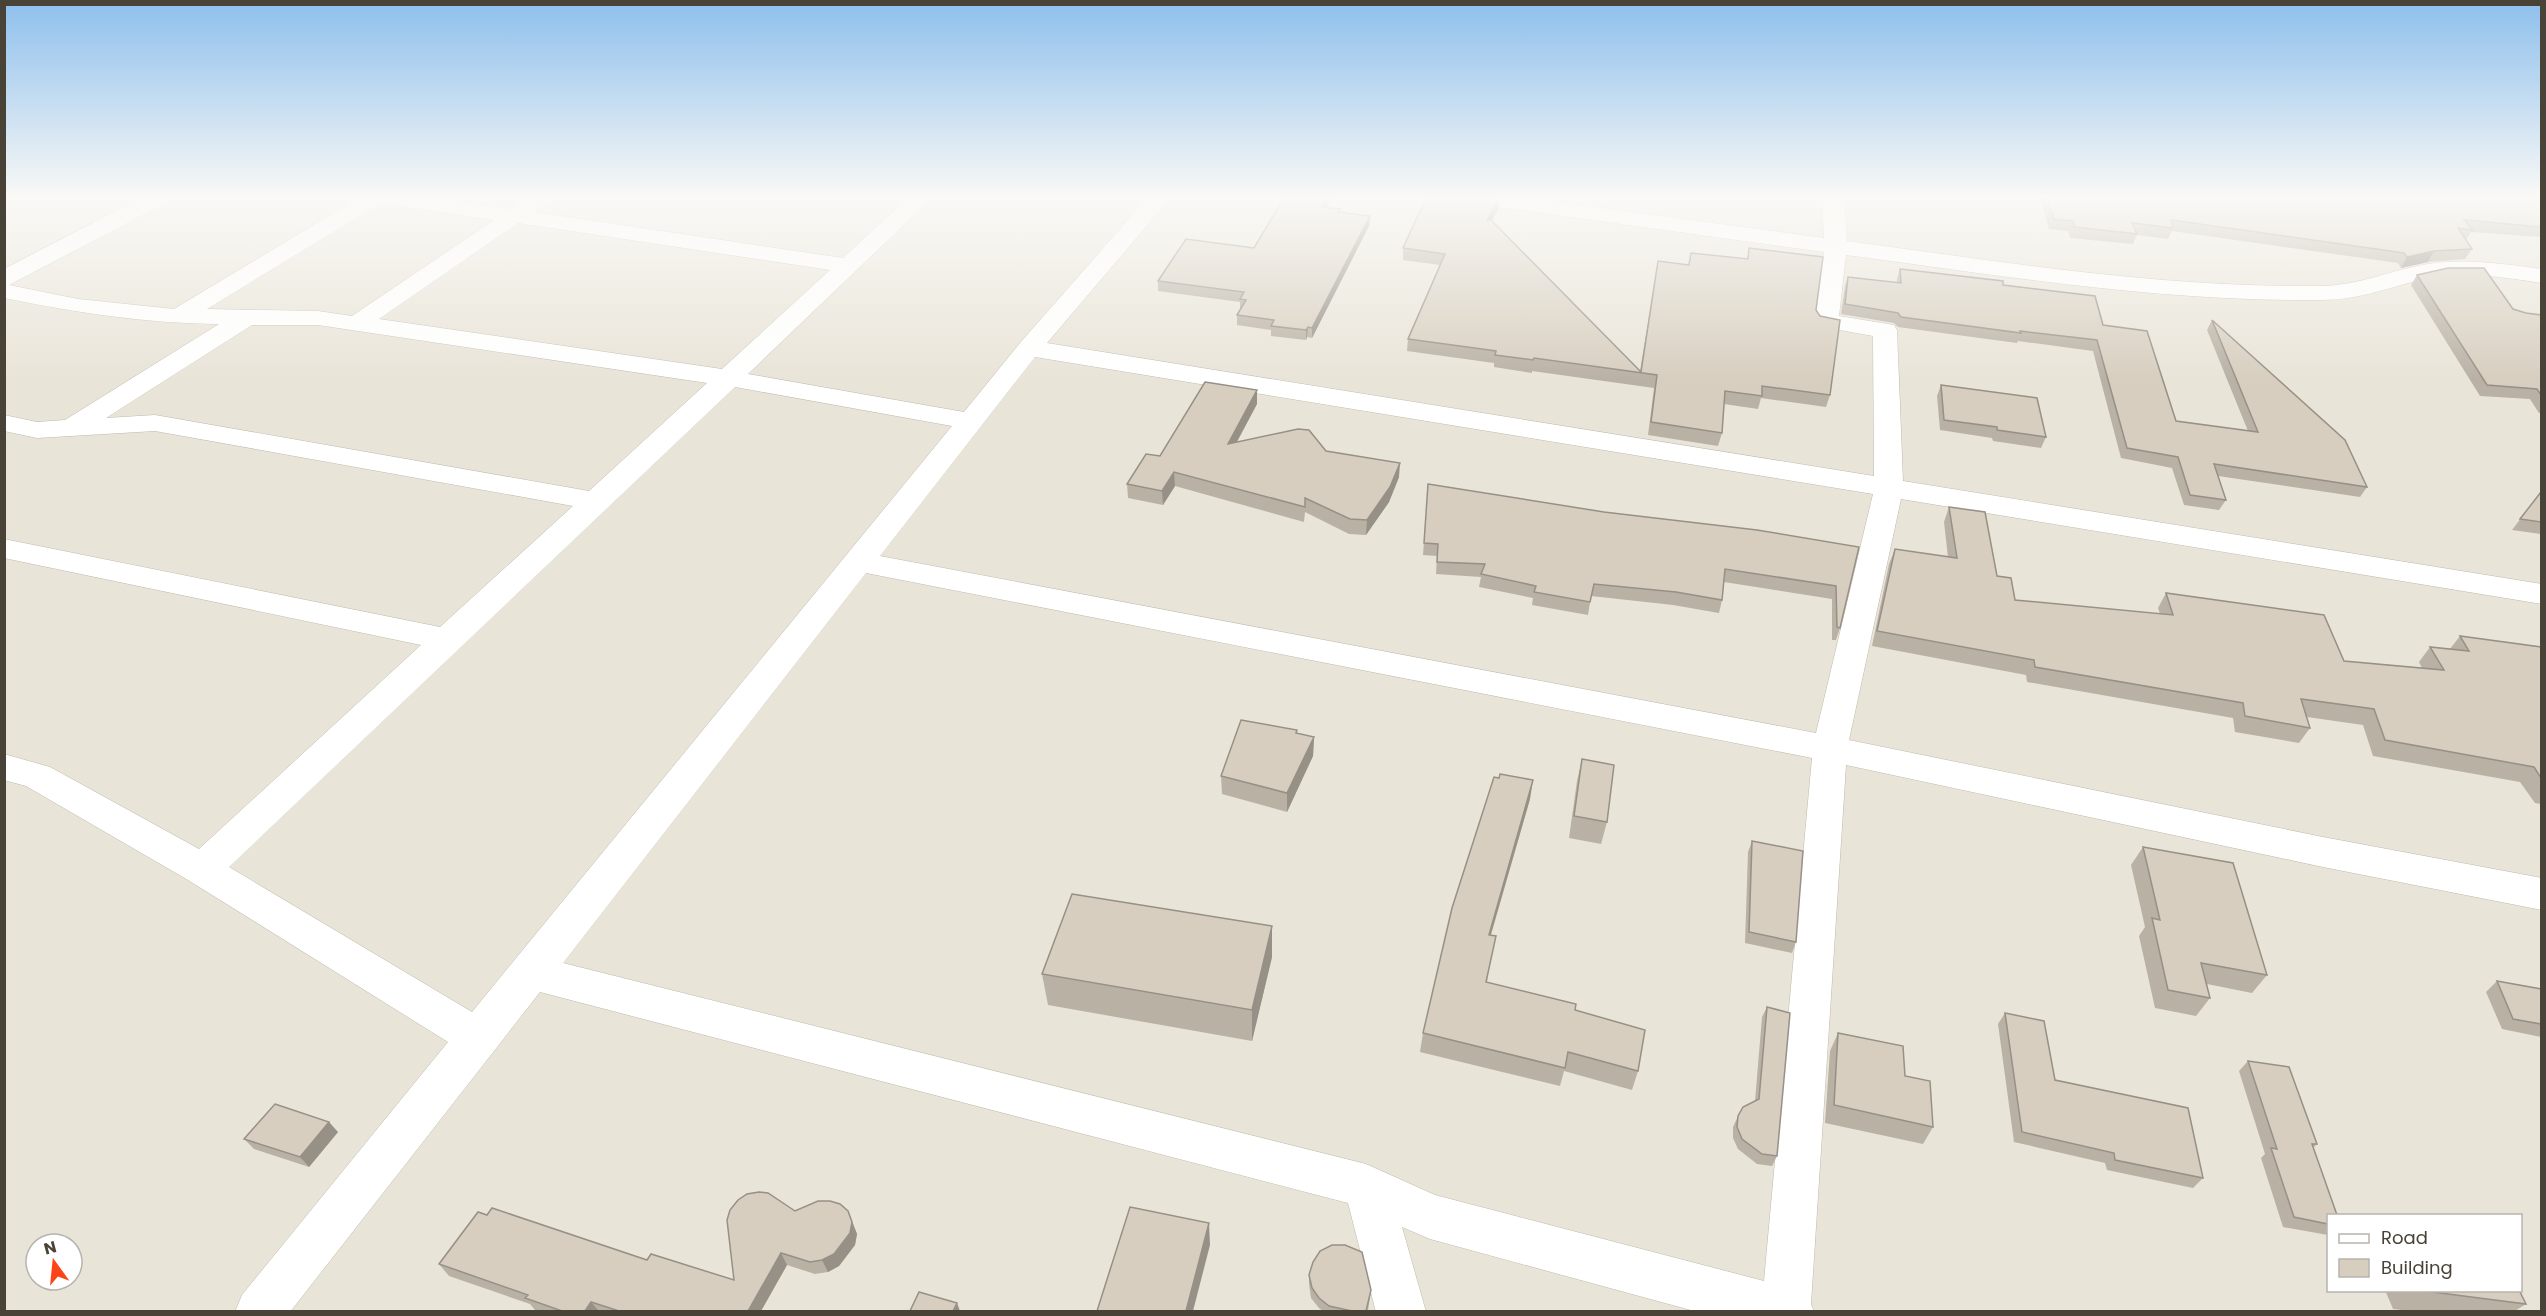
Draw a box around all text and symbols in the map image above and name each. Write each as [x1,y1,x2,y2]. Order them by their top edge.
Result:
legend [2327,1214,2522,1292]
text: Road [2381,1225,2428,1250]
north arrow [24,1232,84,1292]
text: N [41,1235,59,1261]
text: Building [2381,1255,2453,1280]

